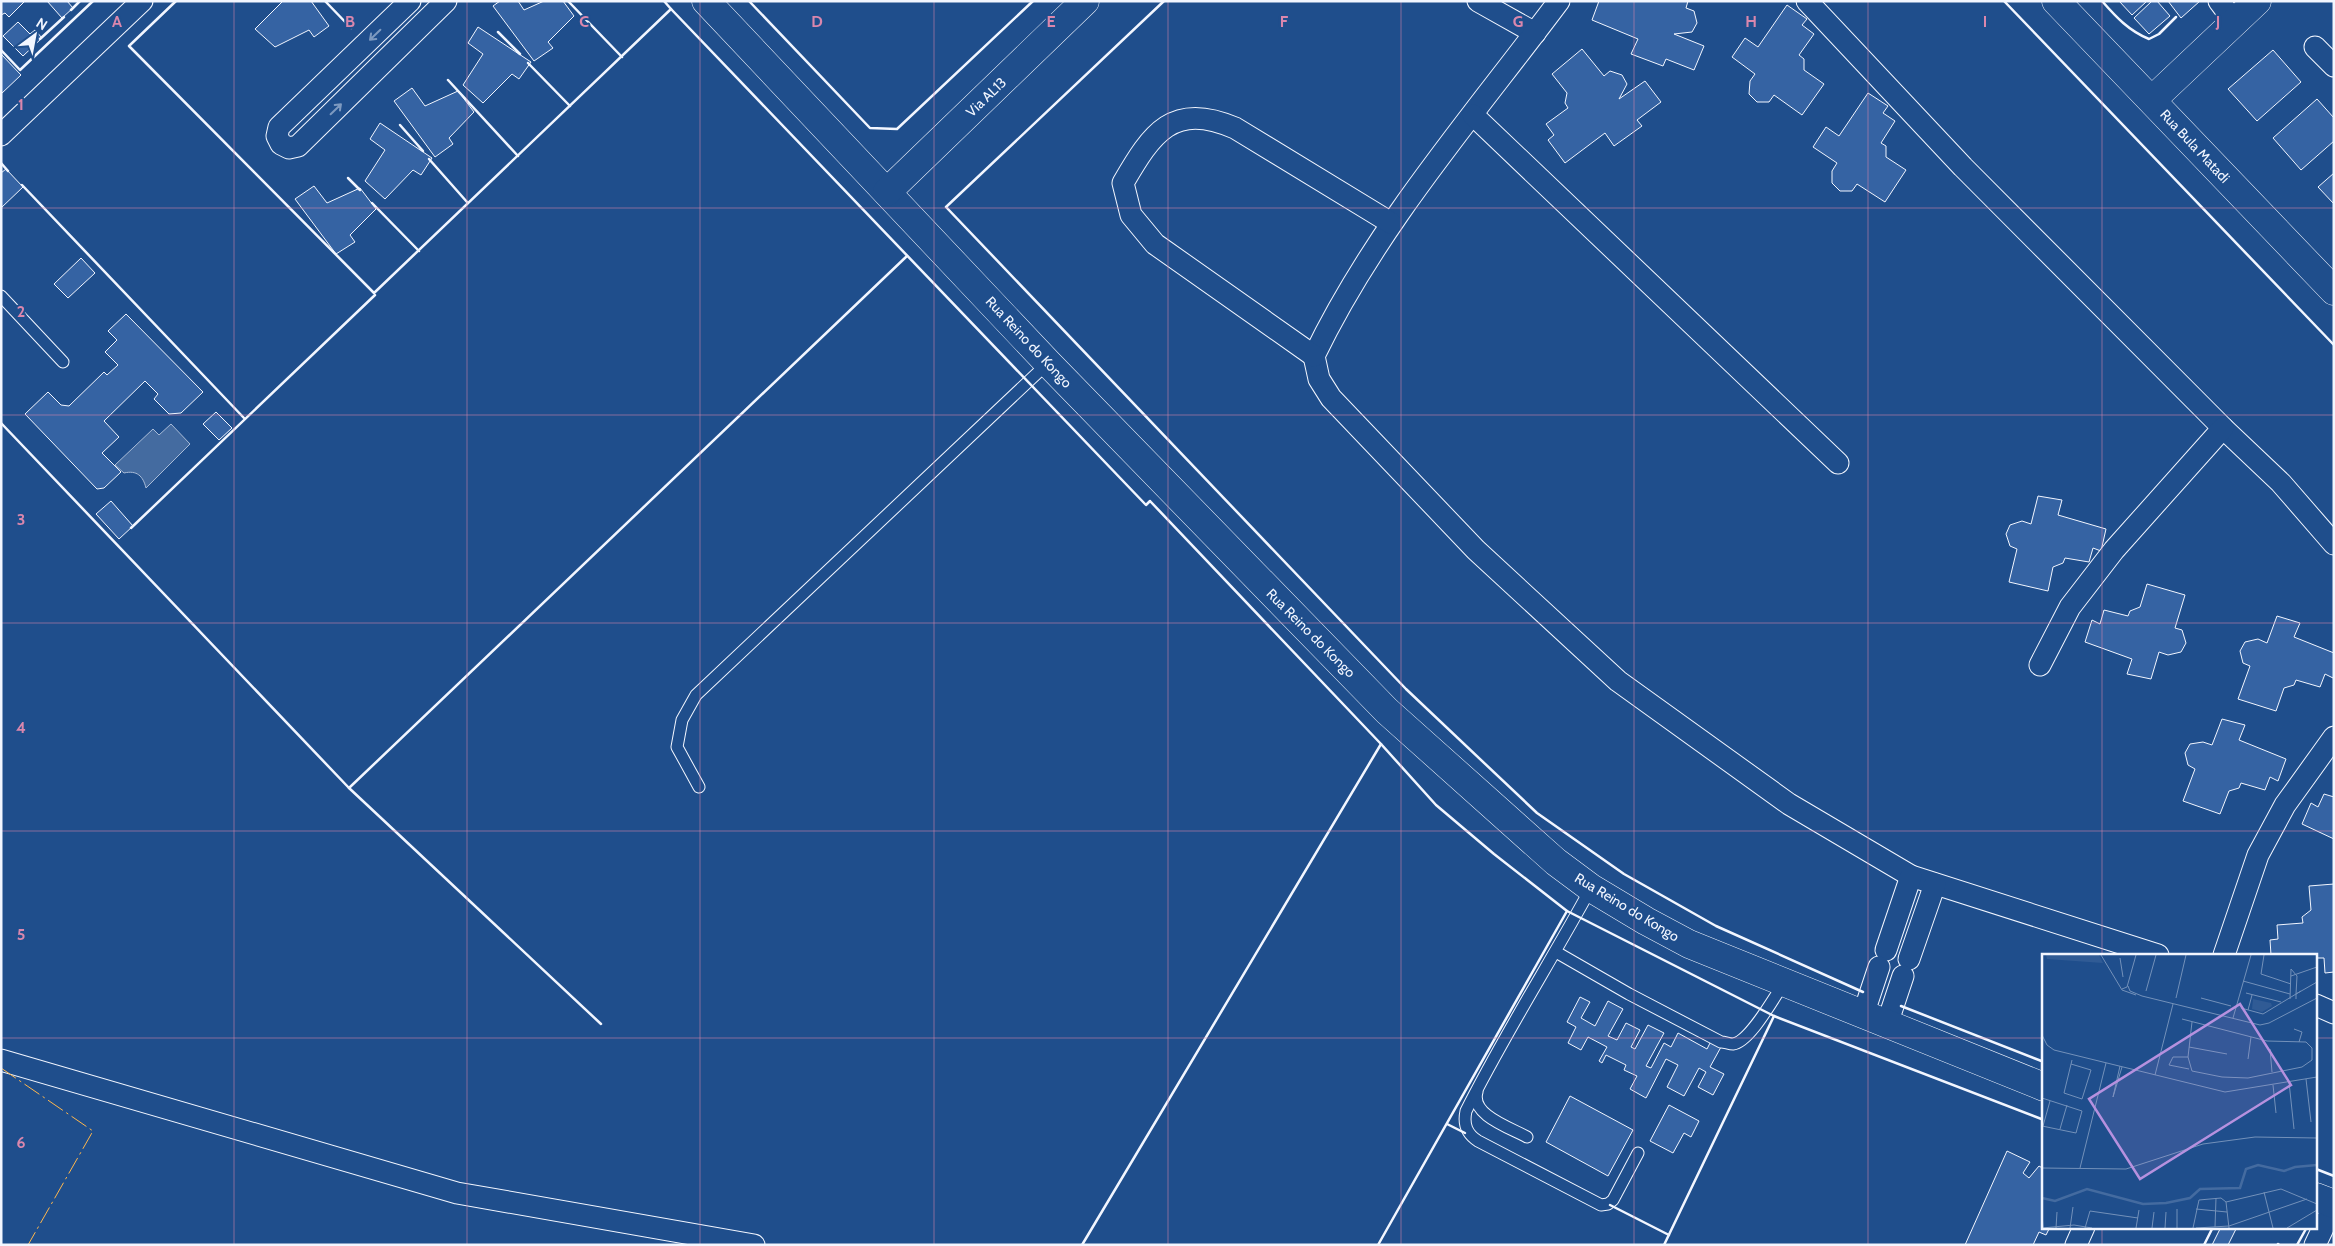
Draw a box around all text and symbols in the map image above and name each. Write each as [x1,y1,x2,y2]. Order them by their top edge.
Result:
north arrow [10,10,60,60]
text: A [112,12,122,31]
text: B [345,12,355,31]
text: C [579,12,589,31]
text: D [811,12,823,31]
text: E [1046,12,1056,31]
text: F [1280,12,1289,31]
text: G [1513,12,1523,31]
text: H [1745,12,1757,31]
text: I [1983,12,1987,31]
text: J [2215,12,2220,31]
text: N [33,14,51,34]
one-way arrow [369,29,381,41]
street label: Via AL13 [962,73,1010,121]
text: 1 [18,95,24,114]
one-way arrow [329,103,341,115]
street label: Rua Bula Matadi [2156,105,2234,187]
street label: Rua Reino do Kongo [982,292,1076,392]
text: 2 [17,302,25,321]
text: 3 [17,510,25,529]
street label: Rua Reino do Kongo [1263,585,1360,682]
text: 4 [16,718,26,737]
street label: Rua Reino do Kongo [1571,869,1683,945]
text: 5 [17,925,25,944]
inset map [2042,954,2318,1228]
text: 6 [17,1133,26,1152]

